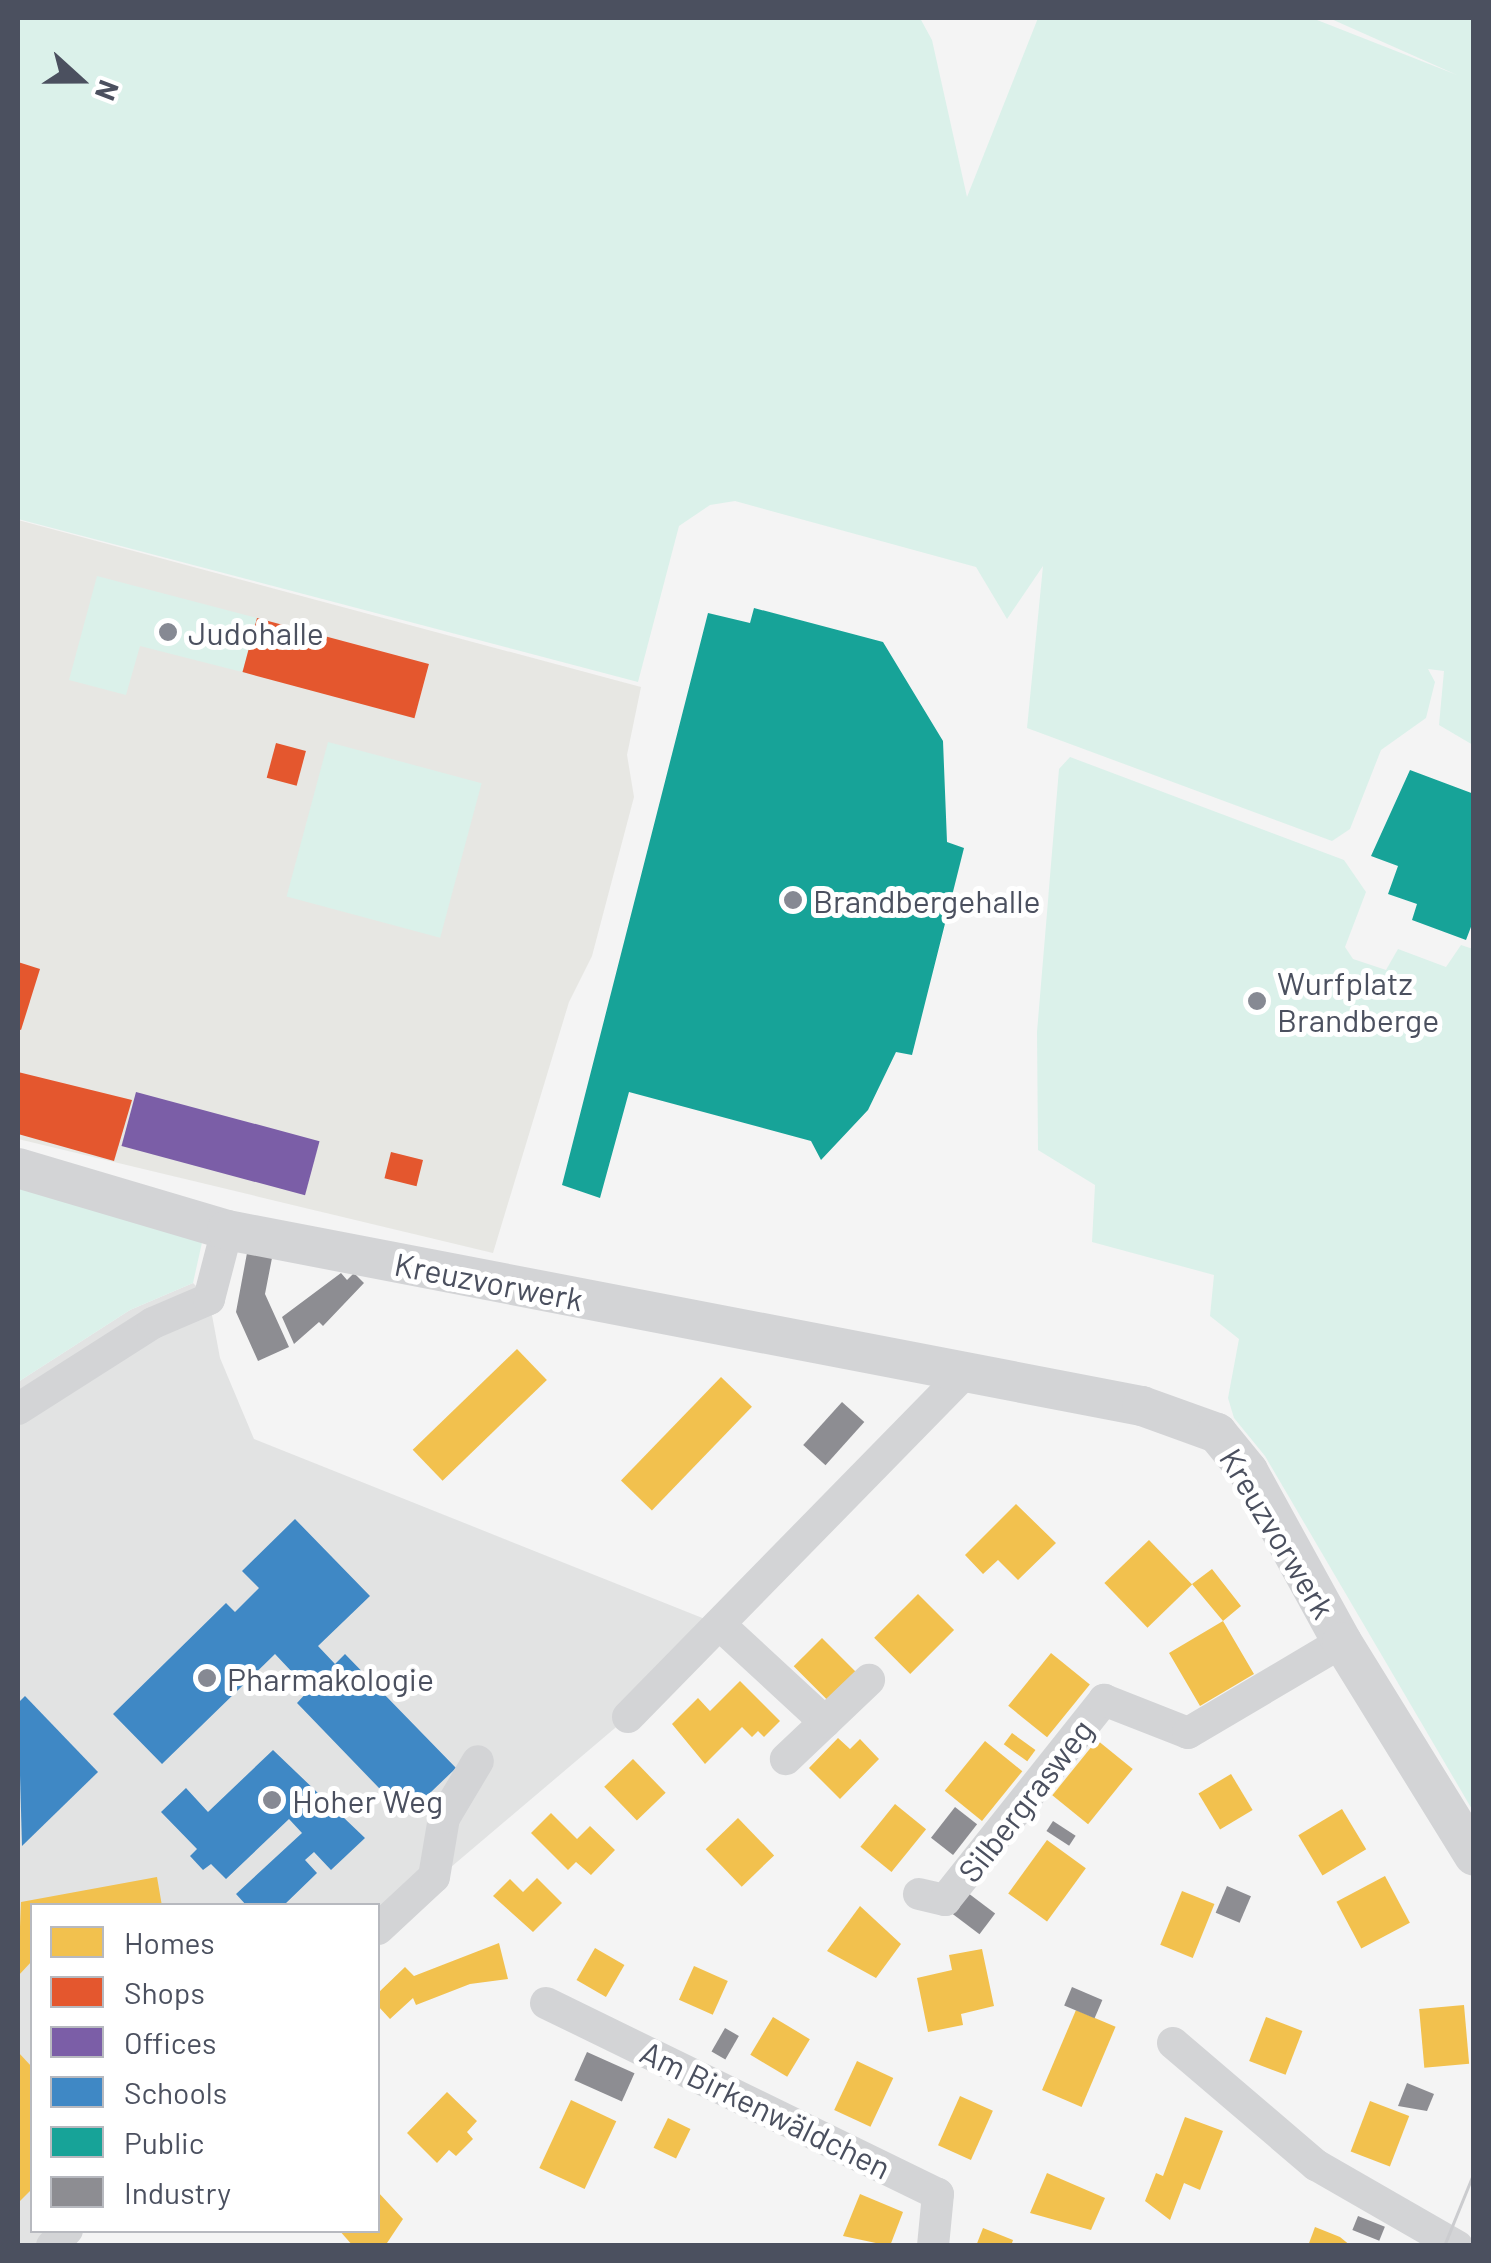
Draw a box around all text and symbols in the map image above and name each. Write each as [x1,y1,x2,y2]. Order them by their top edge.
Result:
north arrow [30,30,130,130]
text: N [89,76,127,106]
place label: Judohalle [188,613,324,651]
marker: Judohalle [157,621,179,643]
place label: Brandbergehalle [813,881,1041,919]
marker: Brandbergehalle [782,889,804,911]
place label: Wurfplatz Brandberge [1277,964,1439,1039]
marker: Wurfplatz Brandberge [1246,990,1268,1012]
street label: Kreuzvorwerk [391,1244,587,1318]
street label: Kreuzvorwerk [1212,1441,1344,1625]
place label: Pharmakologie [227,1659,434,1697]
marker: Pharmakologie [196,1667,218,1689]
street label: Silbergrasweg [950,1711,1100,1889]
place label: Hoher Weg [292,1781,443,1819]
marker: Hoher Weg [261,1789,283,1811]
legend [30,1903,380,2233]
text: Homes [124,1924,215,1960]
text: Shops [124,1974,205,2010]
text: Offices [124,2024,217,2060]
street label: Am Birkenwäldchen [635,2032,897,2186]
text: Schools [124,2074,227,2110]
text: Public [124,2124,204,2160]
text: Industry [124,2174,231,2210]

